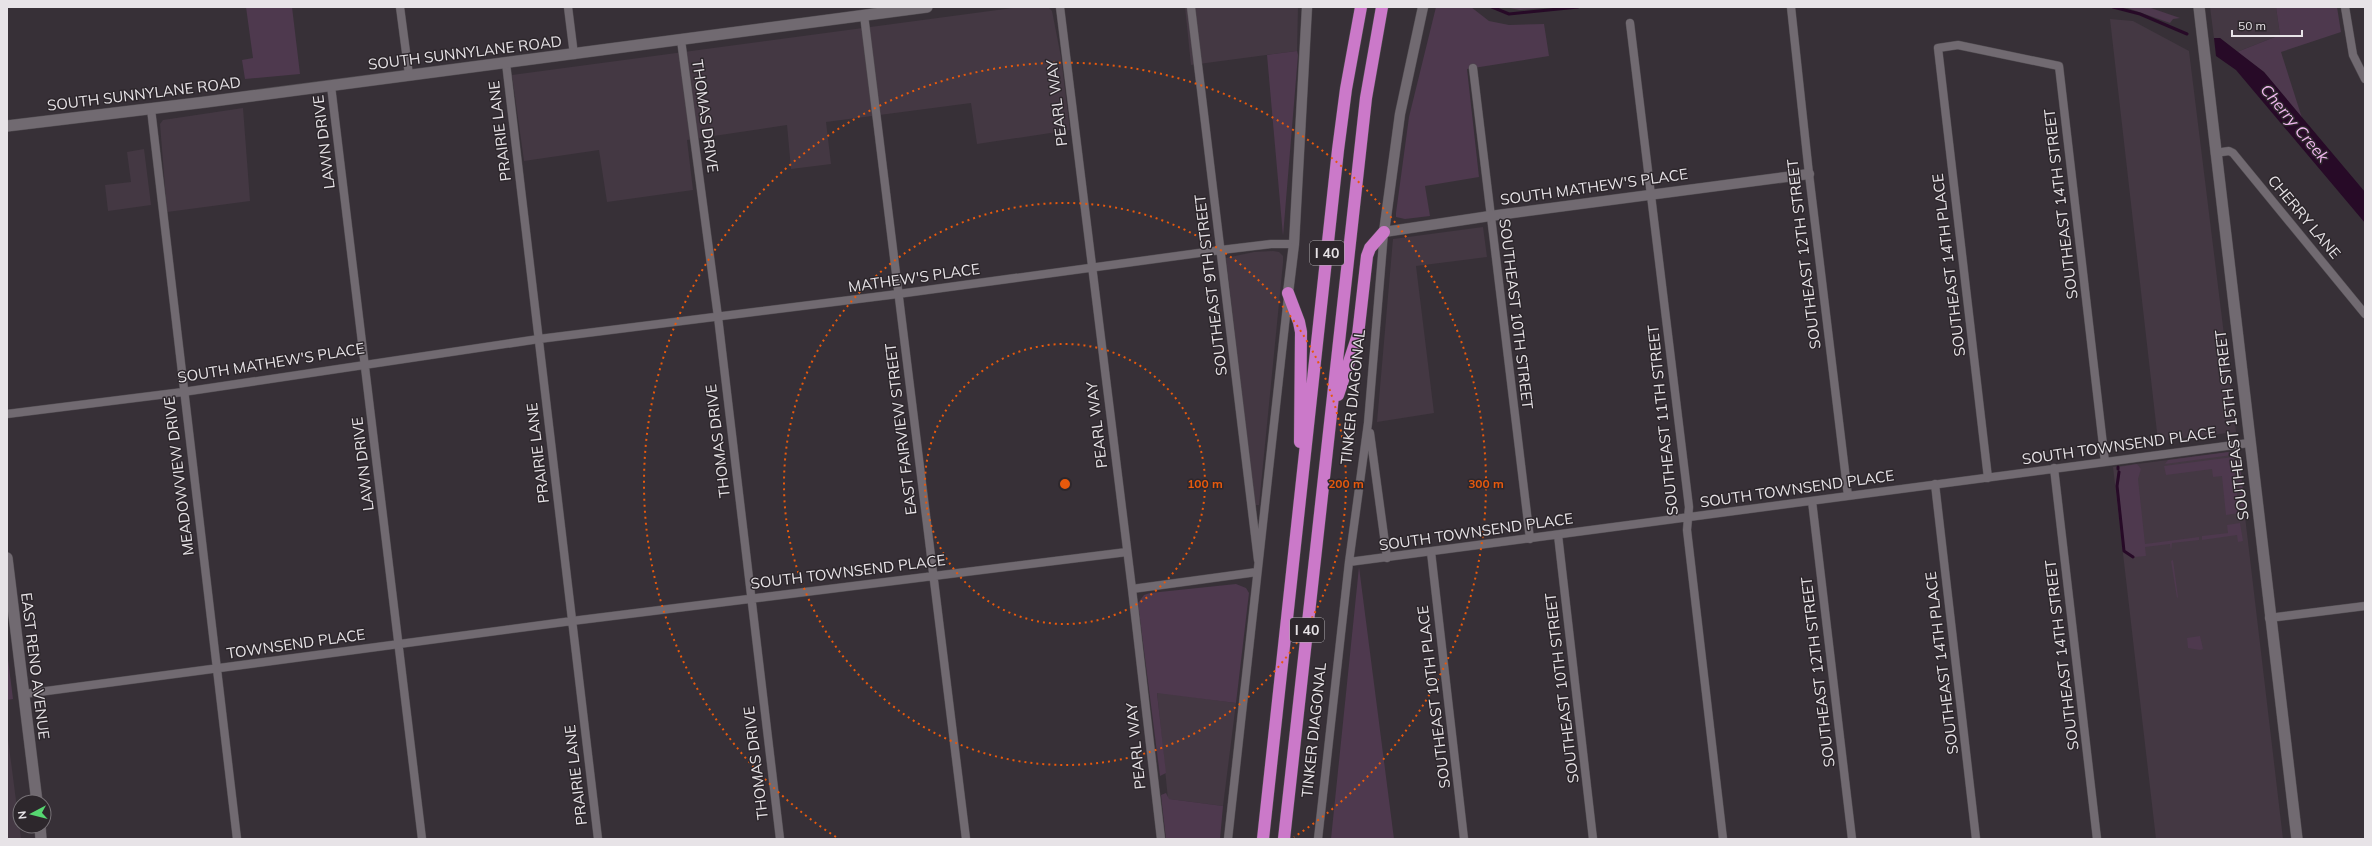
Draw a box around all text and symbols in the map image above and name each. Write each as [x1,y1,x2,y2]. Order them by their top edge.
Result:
scale bar [2232,12,2302,38]
text: 50 m [2238,18,2266,33]
street label: SOUTH SUNNYLANE ROAD [367,31,563,74]
street label: THOMAS DRIVE [688,58,723,174]
street label: PEARL WAY [1042,58,1071,147]
street label: SOUTH SUNNYLANE ROAD [46,72,242,115]
street label: PRAIRIE LANE [484,80,515,182]
water label: Cherry Creek [2256,80,2334,167]
street label: LAWN DRIVE [308,94,339,190]
street label: SOUTHEAST 14TH STREET [2039,108,2082,300]
street label: SOUTHEAST 12TH STREET [1782,158,1825,350]
street label: SOUTH MATHEW'S PLACE [1499,164,1689,209]
street label: CHERRY LANE [2264,171,2345,262]
street label: SOUTHEAST 14TH PLACE [1928,172,1969,358]
street label: SOUTHEAST 9TH STREET [1190,193,1231,377]
street label: SOUTHEAST 10TH STREET [1495,218,1538,410]
road number: I 40 [1310,241,1344,265]
street label: MATHEW'S PLACE [847,259,981,296]
street label: SOUTHEAST 11TH STREET [1643,324,1682,516]
street label: TINKER DIAGONAL [1336,328,1369,465]
street label: SOUTHEAST 15TH STREET [2210,329,2253,521]
street label: SOUTH MATHEW'S PLACE [176,338,366,387]
street label: EAST FAIRVIEW STREET [881,342,920,516]
street label: PEARL WAY [1082,380,1111,469]
street label: THOMAS DRIVE [701,383,734,499]
street label: MEADOWVIEW DRIVE [159,395,198,557]
street label: PRAIRIE LANE [522,402,553,504]
street label: LAWN DRIVE [347,416,378,512]
street label: SOUTH TOWNSEND PLACE [2021,422,2217,469]
street label: SOUTH TOWNSEND PLACE [1699,465,1895,512]
text: 100 m [1187,476,1223,491]
text: 200 m [1328,476,1364,491]
text: 300 m [1468,476,1504,491]
centre of rings [1058,477,1072,491]
street label: SOUTH TOWNSEND PLACE [1378,508,1574,555]
street label: SOUTH TOWNSEND PLACE [750,550,947,593]
street label: SOUTHEAST 14TH STREET [2040,559,2083,751]
street label: SOUTHEAST 14TH PLACE [1921,570,1962,756]
street label: SOUTHEAST 12TH STREET [1796,576,1839,768]
street label: EAST RENO AVENUE [17,591,54,741]
street label: SOUTHEAST 10TH STREET [1540,592,1583,784]
street label: SOUTHEAST 10TH PLACE [1413,604,1454,790]
road number: I 40 [1290,618,1324,642]
street label: TOWNSEND PLACE [225,624,367,663]
street label: TINKER DIAGONAL [1297,661,1330,798]
street label: PEARL WAY [1121,701,1149,790]
street label: THOMAS DRIVE [739,705,772,821]
street label: PRAIRIE LANE [560,724,591,826]
north arrow [12,794,52,834]
text: N [15,810,30,820]

